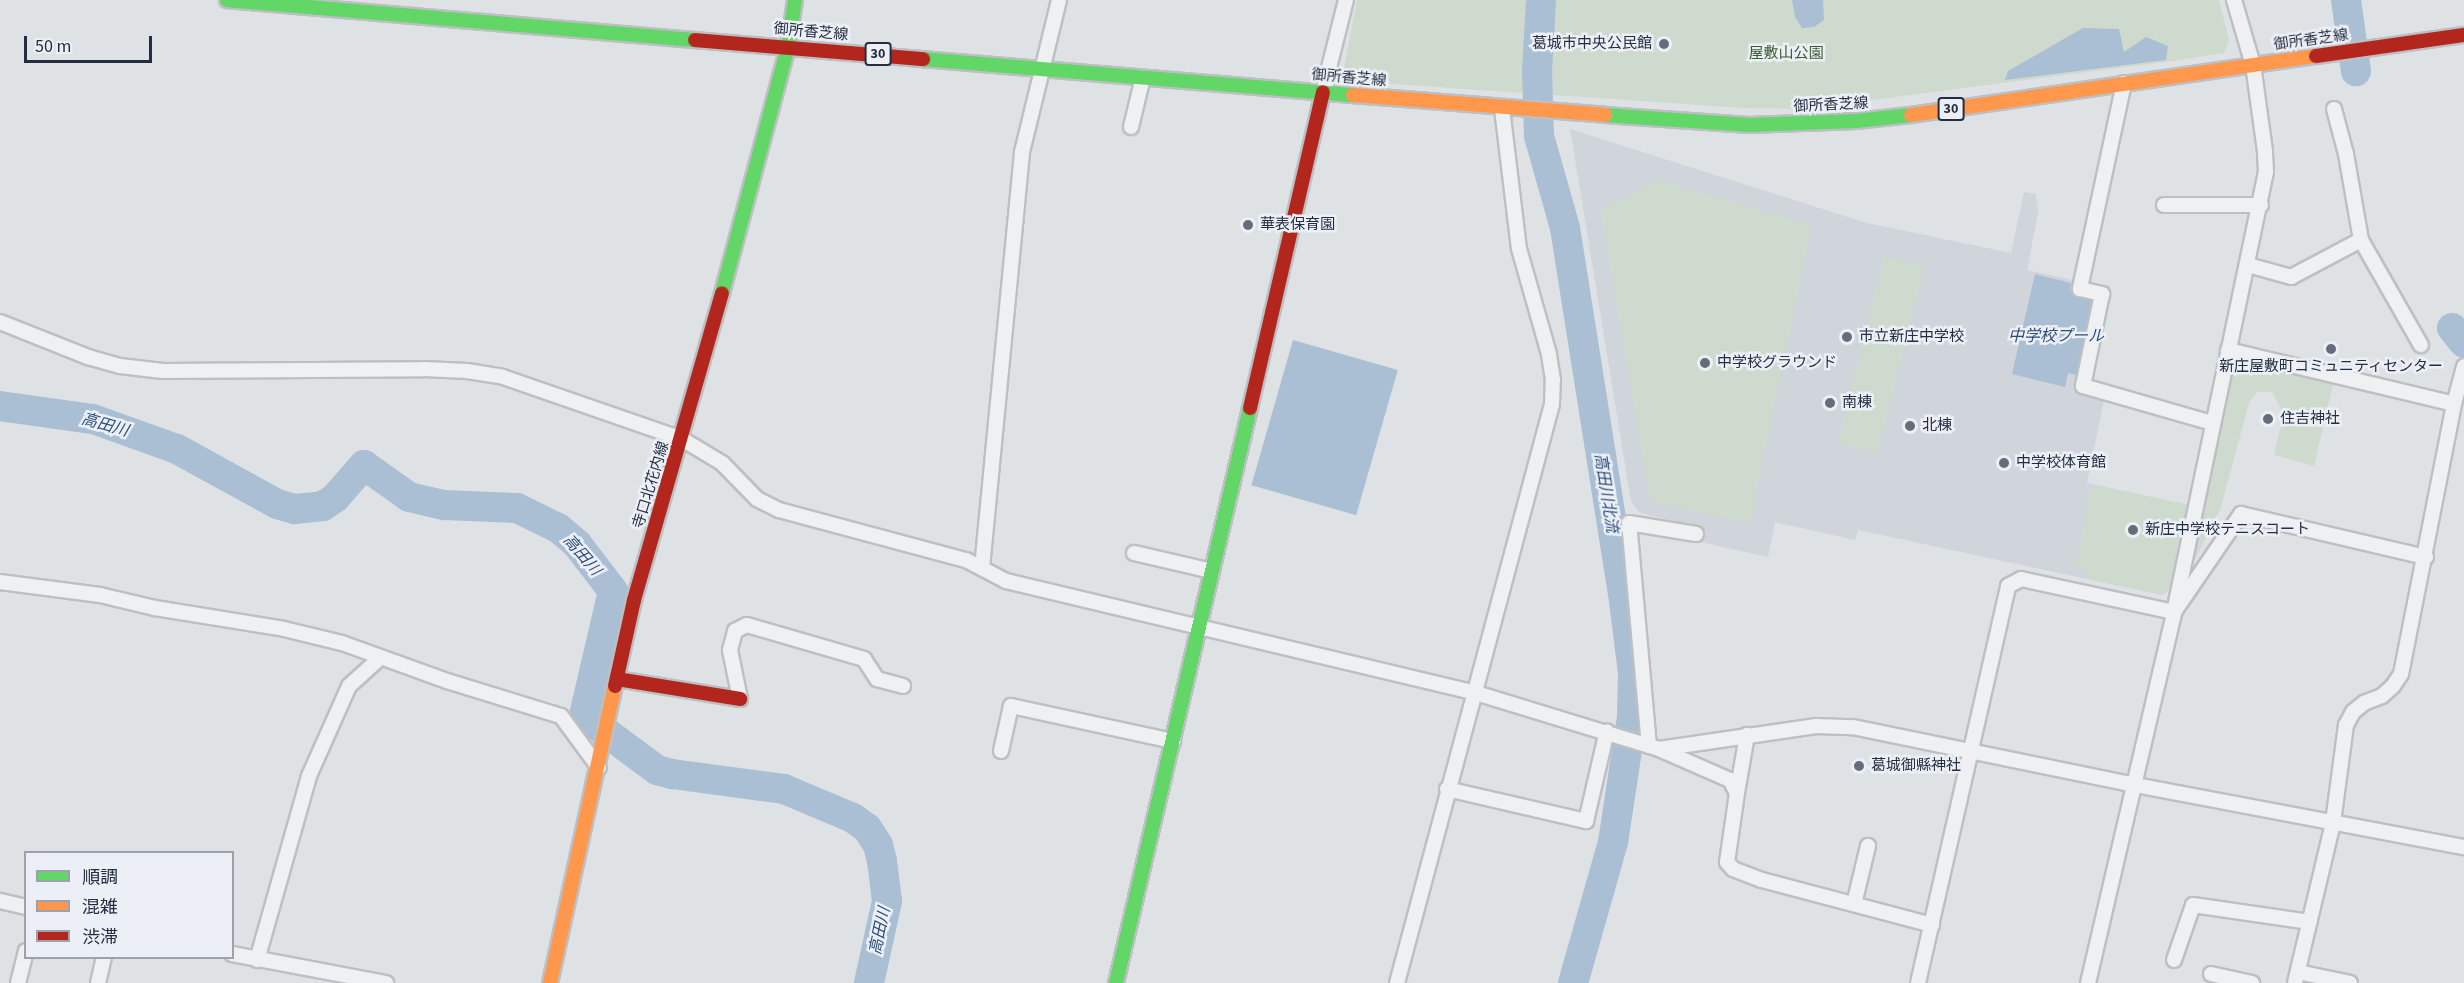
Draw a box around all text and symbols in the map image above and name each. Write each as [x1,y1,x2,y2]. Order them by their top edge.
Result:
street label: 御所香芝線 [773,20,849,44]
scale bar [27,24,154,62]
street label: 御所香芝線 [2273,26,2349,54]
text: 50 m [35,34,71,59]
place label: 葛城市中央公民館 [1532,35,1652,53]
marker: 葛城市中央公民館 [1657,37,1671,51]
road number: 30 [864,43,892,65]
park label: 屋敷山公園 [1749,45,1823,63]
street label: 御所香芝線 [1311,66,1387,90]
street label: 御所香芝線 [1793,94,1869,116]
road number: 30 [1938,98,1964,120]
place label: 華表保育園 [1260,216,1335,234]
marker: 華表保育園 [1241,218,1255,232]
water label: 中学校プール [2008,326,2104,346]
place label: 市立新庄中学校 [1859,328,1964,346]
marker: 市立新庄中学校 [1840,330,1854,344]
marker: 新庄屋敷町コミュニティセンター [2324,342,2338,356]
place label: 中学校グラウンド [1717,354,1837,372]
marker: 中学校グラウンド [1698,356,1712,370]
place label: 新庄屋敷町コミュニティセンター [2219,358,2443,376]
place label: 南棟 [1842,394,1872,412]
marker: 南棟 [1823,396,1837,410]
water label: 高田川 [79,409,131,441]
place label: 住吉神社 [2280,410,2340,428]
marker: 住吉神社 [2261,412,2275,426]
place label: 北棟 [1922,417,1952,435]
marker: 北棟 [1903,419,1917,433]
street label: 寺口北花内線 [629,439,673,531]
water label: 高田川北流 [1590,452,1622,534]
place label: 中学校体育館 [2016,454,2106,472]
marker: 中学校体育館 [1997,456,2011,470]
place label: 新庄中学校テニスコート [2145,521,2310,539]
marker: 新庄中学校テニスコート [2126,523,2140,537]
water label: 高田川 [559,531,605,579]
place label: 葛城御縣神社 [1871,757,1961,775]
marker: 葛城御縣神社 [1852,759,1866,773]
legend [24,851,234,959]
text: 順調 [82,865,118,890]
text: 混雑 [82,895,118,920]
water label: 高田川 [866,906,894,956]
text: 渋滞 [82,925,118,950]

